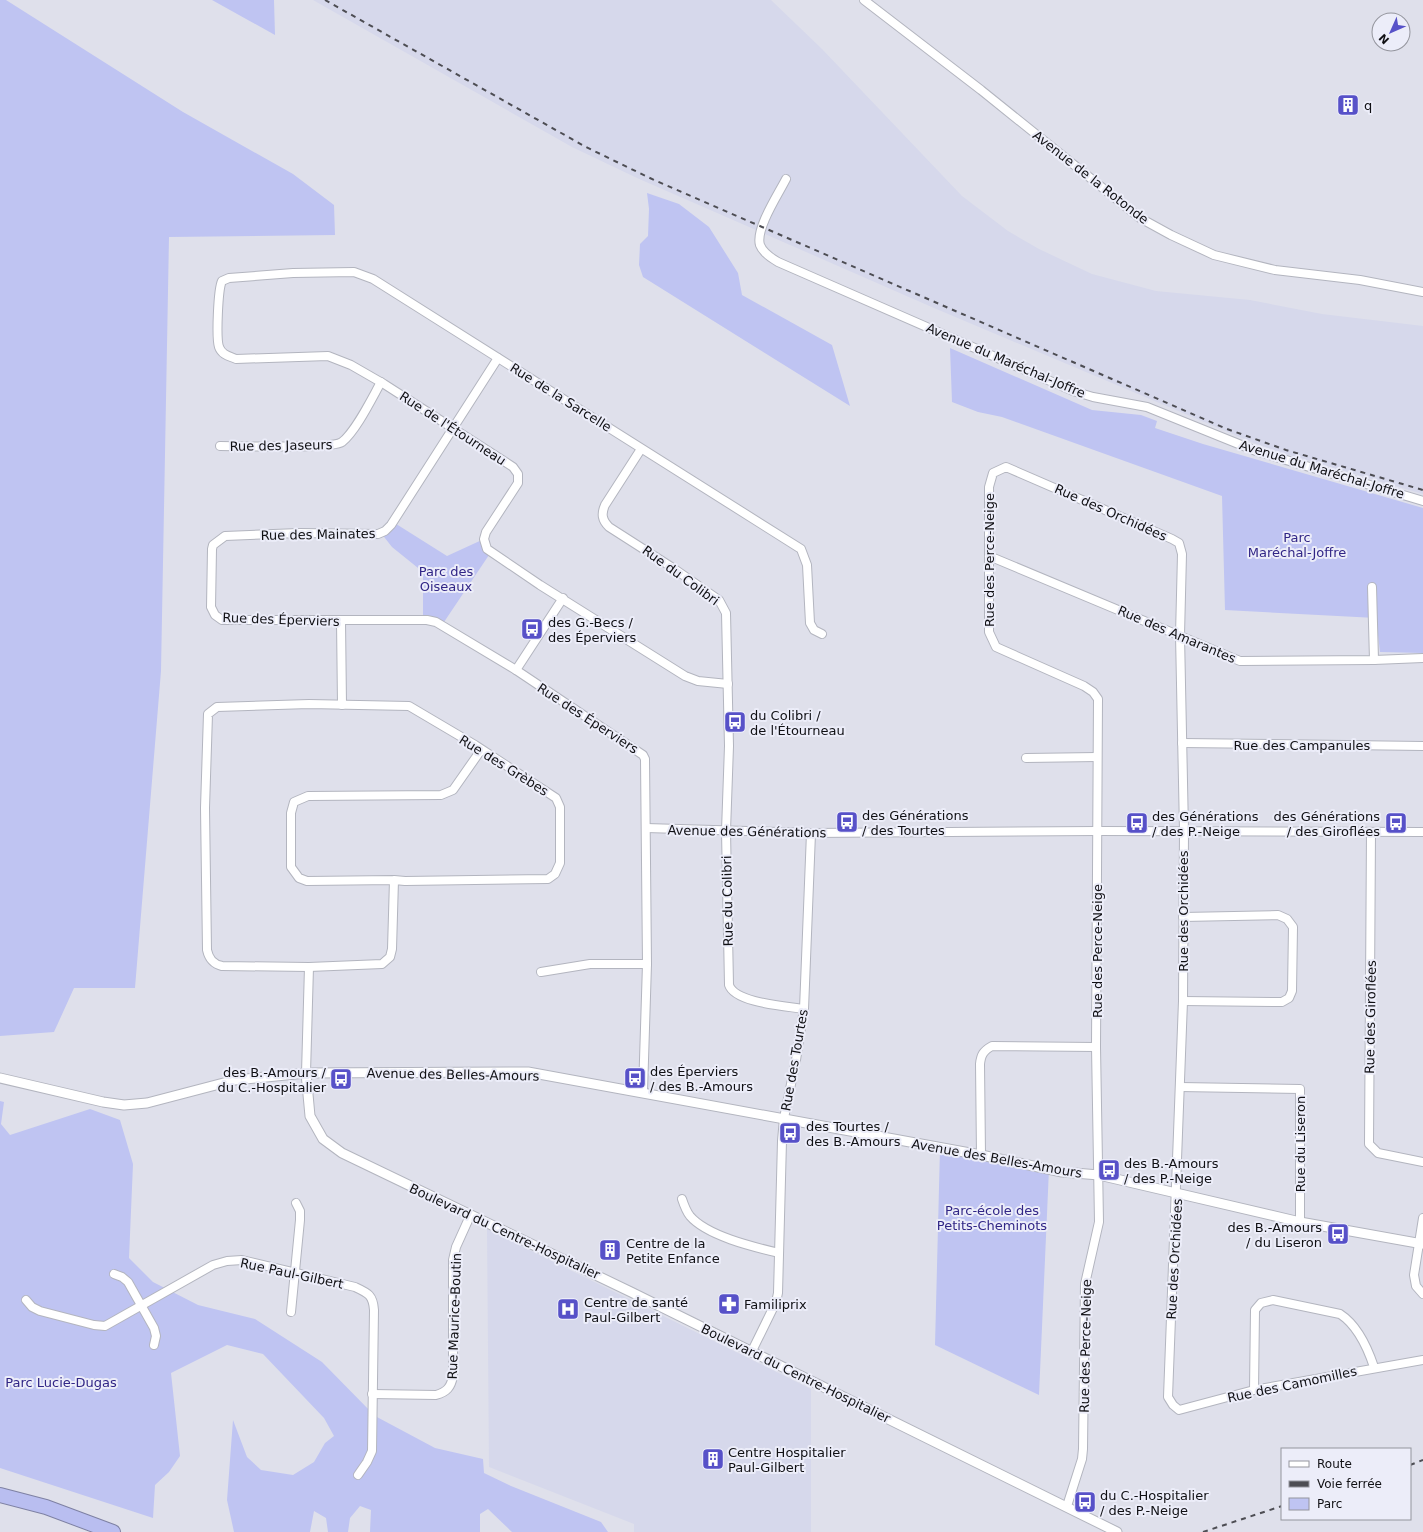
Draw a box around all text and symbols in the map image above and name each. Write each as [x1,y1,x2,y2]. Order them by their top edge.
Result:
north arrow [1371,12,1411,52]
text: N [1376,31,1392,47]
building icon: q [1335,92,1361,118]
place label: q [1364,98,1372,113]
street label: Avenue de la Rotonde [1030,128,1151,227]
street label: Avenue du Maréchal-Joffre [924,320,1088,401]
street label: Rue de la Sarcelle [507,360,614,435]
street label: Rue de l'Étourneau [397,389,509,468]
street label: Rue des Jaseurs [229,437,333,454]
street label: Avenue du Maréchal-Joffre [1238,437,1406,502]
street label: Rue des Orchidées [1052,481,1169,544]
street label: Rue des Perce-Neige [982,493,997,627]
street label: Rue des Mainates [260,526,376,543]
park label: Parc Maréchal-Joffre [1248,530,1346,560]
street label: Rue du Colibri [640,543,722,608]
park label: Parc des Oiseaux [419,564,474,594]
street label: Rue des Amarantes [1115,603,1238,666]
street label: Rue des Éperviers [222,610,340,629]
place label: des G.-Becs / des Éperviers [548,615,637,645]
bus stop icon: des G.-Becs / des Éperviers [519,616,545,642]
street label: Rue des Éperviers [534,680,641,757]
place label: du Colibri / de l'Étourneau [750,708,845,738]
bus stop icon: du Colibri / de l'Étourneau [722,709,748,735]
street label: Rue des Grèbes [456,732,551,799]
street label: Rue des Campanules [1234,738,1371,753]
place label: des Générations / des Tourtes [862,808,969,838]
bus stop icon: des Générations / des Tourtes [834,809,860,835]
place label: des Générations / des P.-Neige [1152,809,1259,839]
place label: des Générations / des Giroflées [1274,809,1380,839]
bus stop icon: des Générations / des P.-Neige [1124,810,1150,836]
bus stop icon: des Générations / des Giroflées [1383,810,1409,836]
street label: Avenue des Générations [667,823,827,840]
street label: Rue des Orchidées [1176,850,1191,972]
street label: Rue du Colibri [719,855,736,947]
street label: Rue des Perce-Neige [1090,884,1105,1018]
street label: Rue des Giroflées [1362,960,1379,1074]
street label: Rue des Tourtes [778,1008,811,1112]
place label: des Éperviers / des B.-Amours [650,1064,753,1094]
place label: des B.-Amours / du C.-Hospitalier [217,1065,327,1095]
street label: Avenue des Belles-Amours [366,1065,540,1084]
bus stop icon: des Éperviers / des B.-Amours [622,1065,648,1091]
bus stop icon: des B.-Amours / du C.-Hospitalier [328,1066,354,1092]
street label: Rue du Liseron [1293,1096,1308,1192]
place label: des Tourtes / des B.-Amours [806,1119,901,1149]
bus stop icon: des Tourtes / des B.-Amours [777,1120,803,1146]
street label: Avenue des Belles-Amours [911,1136,1084,1181]
place label: des B.-Amours / des P.-Neige [1124,1156,1219,1186]
bus stop icon: des B.-Amours / des P.-Neige [1096,1157,1122,1183]
street label: Boulevard du Centre-Hospitalier [407,1181,603,1283]
street label: Rue des Orchidées [1164,1198,1185,1320]
park label: Parc-école des Petits-Cheminots [937,1203,1047,1233]
place label: des B.-Amours / du Liseron [1228,1220,1322,1250]
bus stop icon: des B.-Amours / du Liseron [1325,1221,1351,1247]
place label: Centre de la Petite Enfance [626,1236,720,1266]
building icon: Centre de la Petite Enfance [597,1237,623,1263]
street label: Rue Maurice-Boutin [445,1252,464,1380]
street label: Rue Paul-Gilbert [239,1255,345,1292]
street label: Rue des Perce-Neige [1077,1279,1094,1413]
pharmacy icon: Familiprix [716,1291,742,1317]
place label: Centre de santé Paul-Gilbert [584,1295,688,1325]
hospital icon: Centre de santé Paul-Gilbert [555,1296,581,1322]
place label: Familiprix [744,1297,807,1312]
street label: Boulevard du Centre-Hospitalier [699,1321,893,1426]
street label: Rue des Camomilles [1226,1363,1358,1406]
park label: Parc Lucie-Dugas [5,1375,117,1390]
place label: Centre Hospitalier Paul-Gilbert [728,1445,846,1475]
building icon: Centre Hospitalier Paul-Gilbert [700,1446,726,1472]
legend [1281,1448,1411,1520]
text: Route [1317,1457,1352,1471]
text: Voie ferrée [1317,1477,1382,1491]
place label: du C.-Hospitalier / des P.-Neige [1100,1488,1209,1518]
bus stop icon: du C.-Hospitalier / des P.-Neige [1072,1489,1098,1515]
text: Parc [1317,1497,1342,1511]

